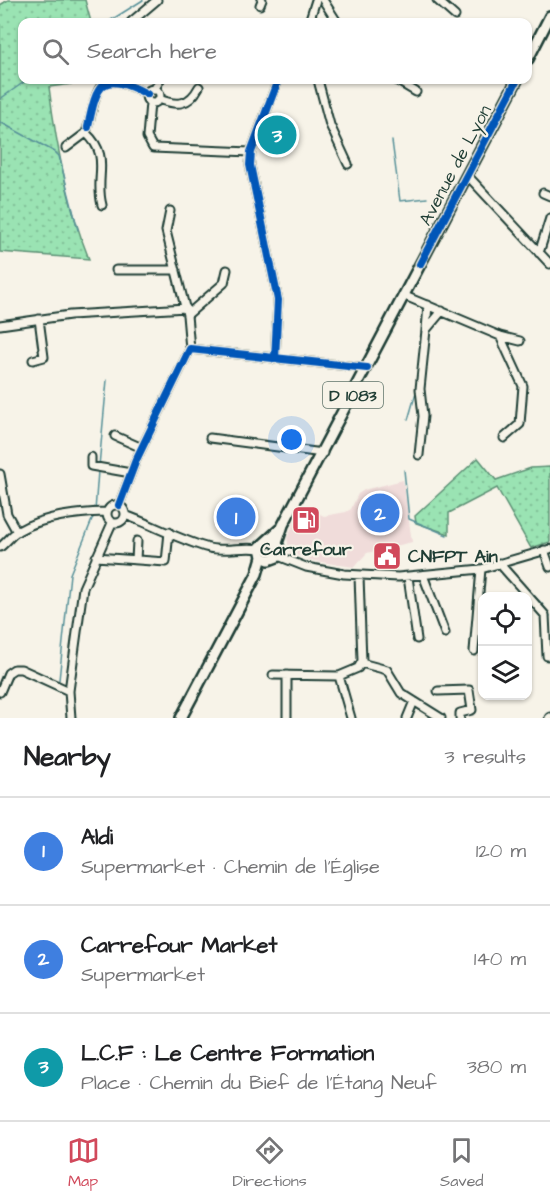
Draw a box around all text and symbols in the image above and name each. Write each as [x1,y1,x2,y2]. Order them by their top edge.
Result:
search box [18,18,532,84]
icon: search [39,35,72,68]
text: Search here [87,36,217,67]
street label: Avenue de Lyon [413,100,499,230]
pin: 3 [258,112,296,158]
road number: D 1083 [323,382,383,408]
your location [277,425,306,454]
pin: 2 [360,490,400,536]
pin: 1 [216,494,256,540]
fuel station icon: Carrefour [290,504,322,536]
place label: Carrefour [260,537,352,562]
public building icon: CNFPT Ain [371,540,403,572]
place label: CNFPT Ain [408,544,498,569]
map controls [478,592,532,700]
button: locate [478,592,532,646]
button: layers [478,646,532,700]
text: Nearby [24,739,111,775]
text: 3 results [444,743,526,771]
text: Aldi [81,822,113,853]
text: 1 [42,837,45,865]
text: 120 m [476,837,526,865]
text: Supermarket · Chemin de l'Église [81,853,380,881]
text: Carrefour Market [81,930,277,961]
text: 2 [38,945,49,973]
text: 140 m [474,945,526,973]
text: Supermarket [81,961,205,989]
text: L.C.F : Le Centre Formation [81,1038,374,1069]
text: 3 [38,1053,49,1081]
text: 380 m [467,1053,526,1081]
text: Place · Chemin du Bief de l'Étang Neuf [81,1069,437,1097]
tab: Map [67,1134,100,1192]
tab: Directions [233,1134,307,1192]
tab: Saved [440,1134,483,1192]

